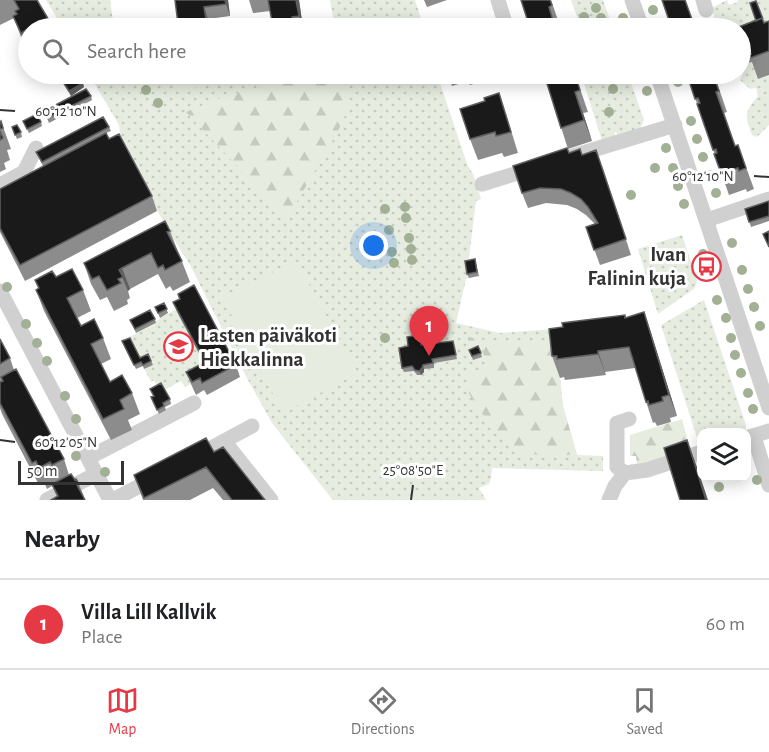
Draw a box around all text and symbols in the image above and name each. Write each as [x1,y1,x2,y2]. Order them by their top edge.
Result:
search box [18,18,751,84]
icon: search [39,35,72,68]
text: Search here [87,40,186,62]
text: 60°12'10"N [35,104,97,119]
text: 60°12'10"N [672,169,734,184]
your location [359,231,388,260]
place label: Ivan Falinin kuja [588,244,686,289]
bus stop icon: Ivan Falinin kuja [691,250,723,282]
pin: 1 [410,306,448,356]
place label: Lasten päiväkoti Hiekkalinna [200,325,337,370]
school or university icon: Lasten päiväkoti Hiekkalinna [163,331,195,363]
map controls [697,428,751,482]
button: layers [697,428,751,482]
text: 60°12'05"N [35,435,97,450]
scale bar [18,458,124,486]
text: 50 m [27,463,58,479]
text: 25°08'50"E [383,463,443,478]
text: Nearby [24,526,100,552]
text: Villa Lill Kallvik [81,601,217,623]
text: 1 [40,614,47,634]
text: 60 m [706,614,745,634]
text: Place [81,627,122,647]
tab: Map [106,684,139,739]
tab: Directions [351,684,415,739]
tab: Saved [626,684,663,739]

